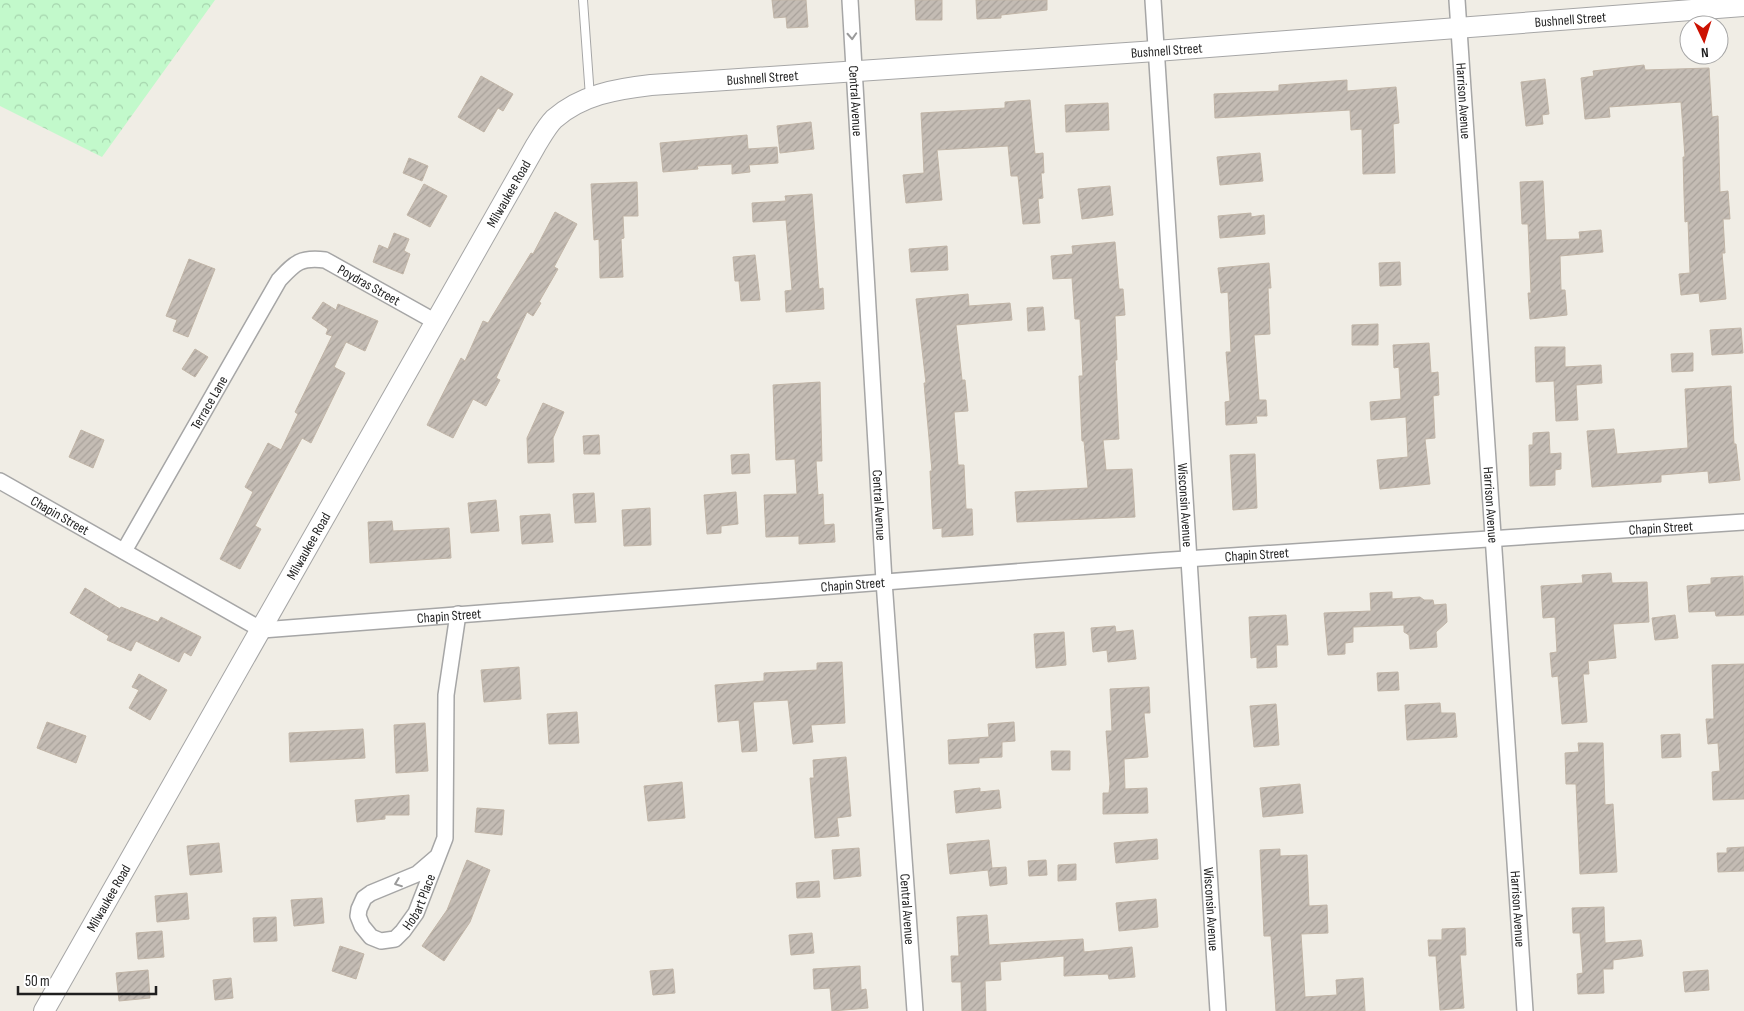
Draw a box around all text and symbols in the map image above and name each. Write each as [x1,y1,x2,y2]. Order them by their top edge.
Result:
street label: Bushnell Street [1534,9,1607,31]
north arrow [1679,15,1729,65]
one-way arrow [846,32,857,40]
street label: Bushnell Street [1130,39,1203,62]
text: N [1701,44,1709,61]
street label: Harrison Avenue [1452,62,1474,140]
street label: Central Avenue [845,65,866,137]
street label: Bushnell Street [726,67,799,89]
street label: Milwaukee Road [483,157,535,231]
street label: Poydras Street [335,261,403,309]
street label: Terrace Lane [187,373,231,433]
street label: Wisconsin Avenue [1174,462,1196,548]
street label: Harrison Avenue [1479,466,1502,544]
street label: Central Avenue [869,469,890,541]
street label: Chapin Street [28,492,92,539]
street label: Milwaukee Road [283,509,335,583]
street label: Chapin Street [1628,517,1694,539]
street label: Chapin Street [1224,544,1289,565]
street label: Chapin Street [820,574,886,596]
street label: Chapin Street [416,605,482,627]
street label: Milwaukee Road [83,862,135,935]
street label: Wisconsin Avenue [1200,867,1222,952]
street label: Harrison Avenue [1507,870,1529,948]
street label: Hobart Place [399,872,439,933]
street label: Central Avenue [896,873,918,945]
one-way arrow [394,877,403,887]
scale bar [18,964,155,996]
text: 50 m [25,972,50,991]

